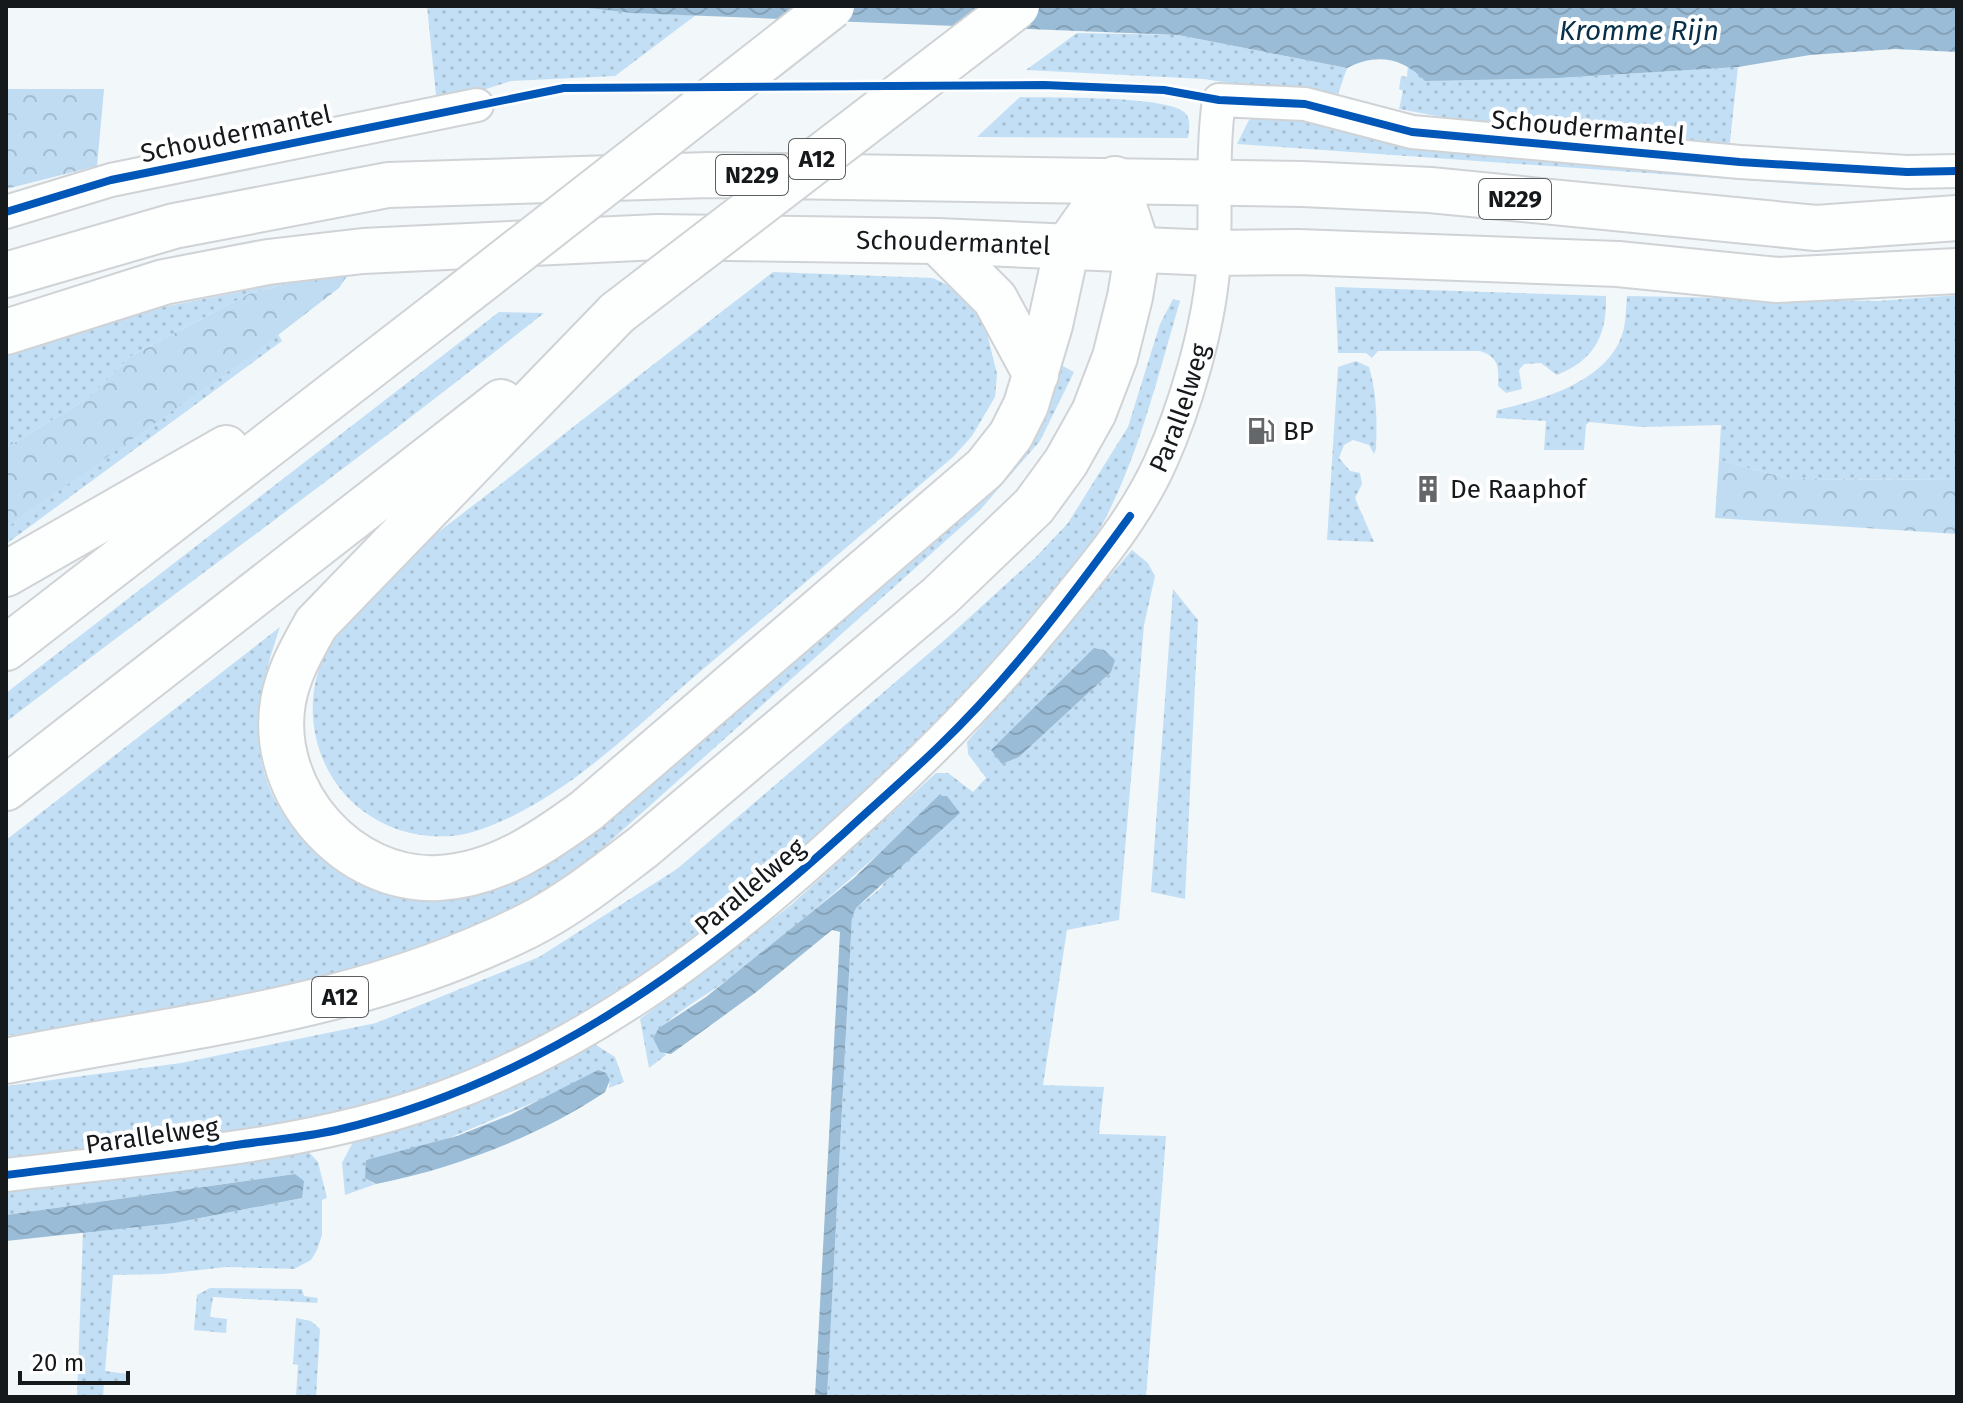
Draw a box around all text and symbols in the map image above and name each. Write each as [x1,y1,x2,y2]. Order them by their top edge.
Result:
water label: Kromme Rijn [1559,14,1719,47]
street label: Schoudermantel [138,99,335,169]
street label: Schoudermantel [1490,104,1687,152]
road number: A12 [789,139,845,179]
road number: N229 [716,155,788,195]
road number: N229 [1479,179,1551,219]
street label: Schoudermantel [856,224,1052,261]
street label: Parallelweg [1142,340,1215,477]
fuel station icon: BP [1246,416,1276,446]
place label: BP [1283,416,1314,447]
building icon: De Raaphof [1413,474,1443,504]
place label: De Raaphof [1450,474,1588,505]
street label: Parallelweg [689,832,812,942]
road number: A12 [312,977,368,1017]
street label: Parallelweg [83,1111,221,1161]
scale bar [20,1335,128,1385]
text: 20 m [32,1349,84,1377]

